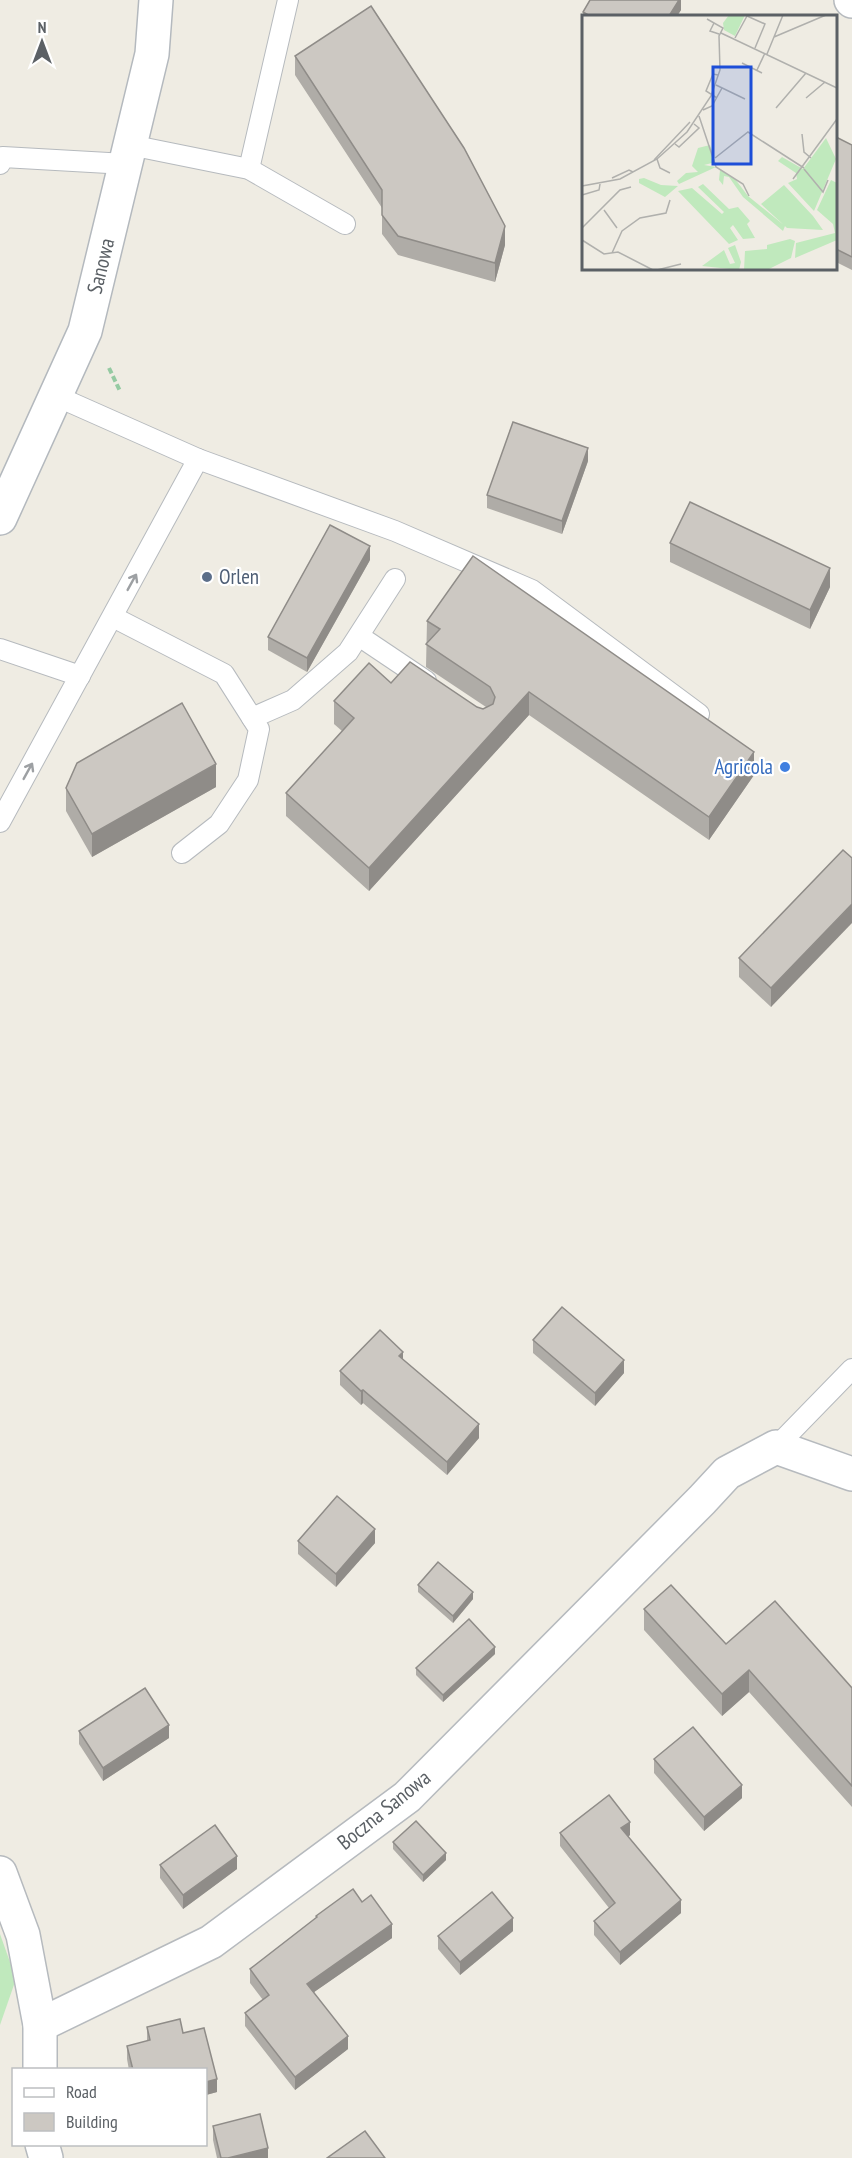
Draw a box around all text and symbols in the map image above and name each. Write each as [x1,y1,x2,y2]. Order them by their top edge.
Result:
north arrow [12,12,72,72]
inset map [582,15,837,270]
text: N [38,17,46,37]
street label: Sanowa [81,235,120,296]
place label: Orlen [219,563,259,590]
marker: Orlen [200,570,214,584]
one-way arrow [127,573,138,591]
place label: Agricola [714,753,773,780]
marker: Agricola [778,760,792,774]
one-way arrow [22,763,34,780]
street label: Boczna Sanowa [332,1764,436,1855]
legend [12,2068,207,2146]
text: Road [66,2080,97,2103]
text: Building [66,2110,118,2133]

